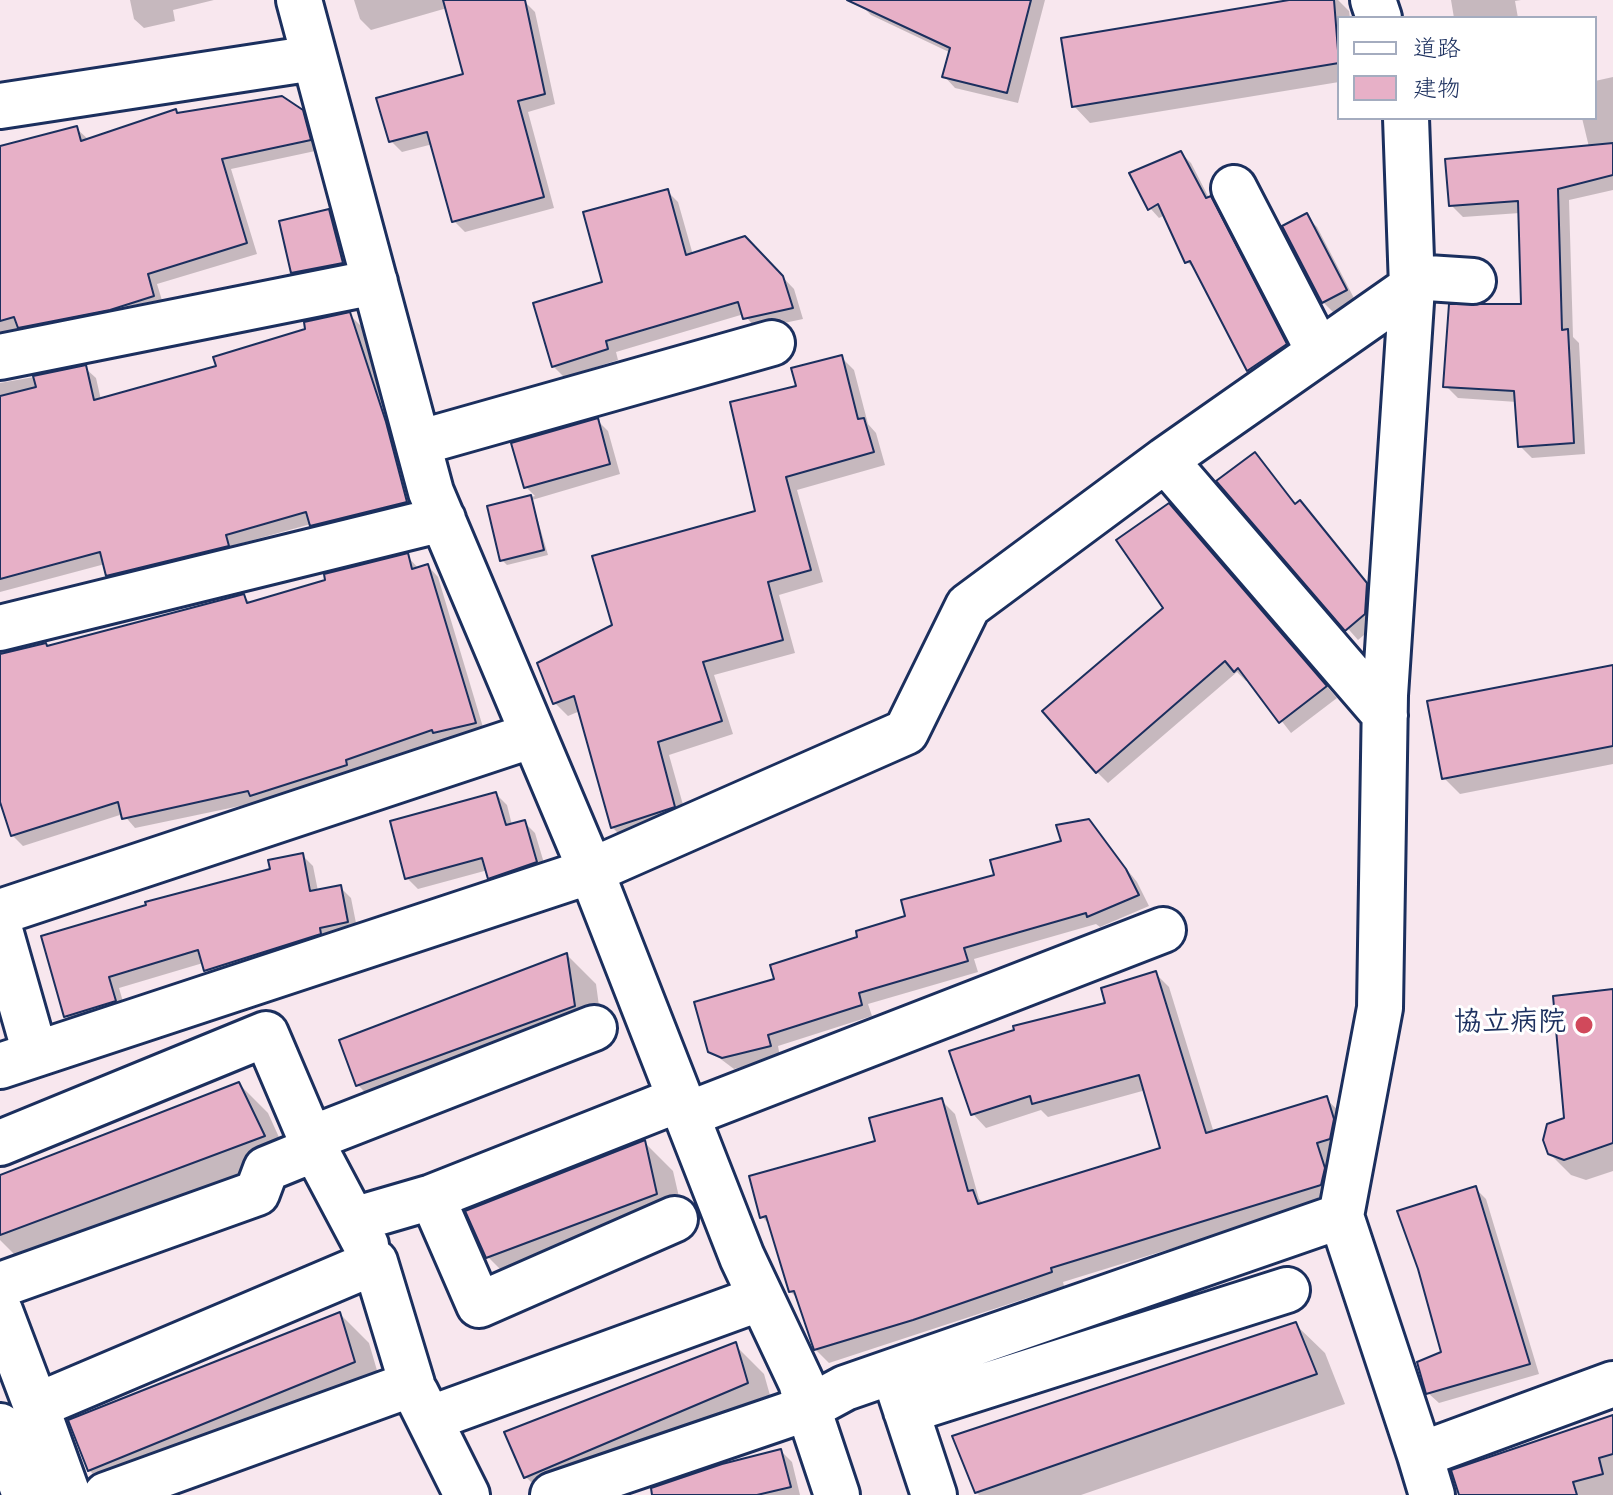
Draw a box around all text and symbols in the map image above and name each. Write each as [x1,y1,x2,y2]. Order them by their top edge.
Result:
legend [1337,16,1597,120]
text: 道路 [1413,33,1461,68]
text: 建物 [1413,73,1461,108]
place label: 協立病院 [1454,1008,1566,1042]
marker: 協立病院 [1573,1014,1595,1036]

